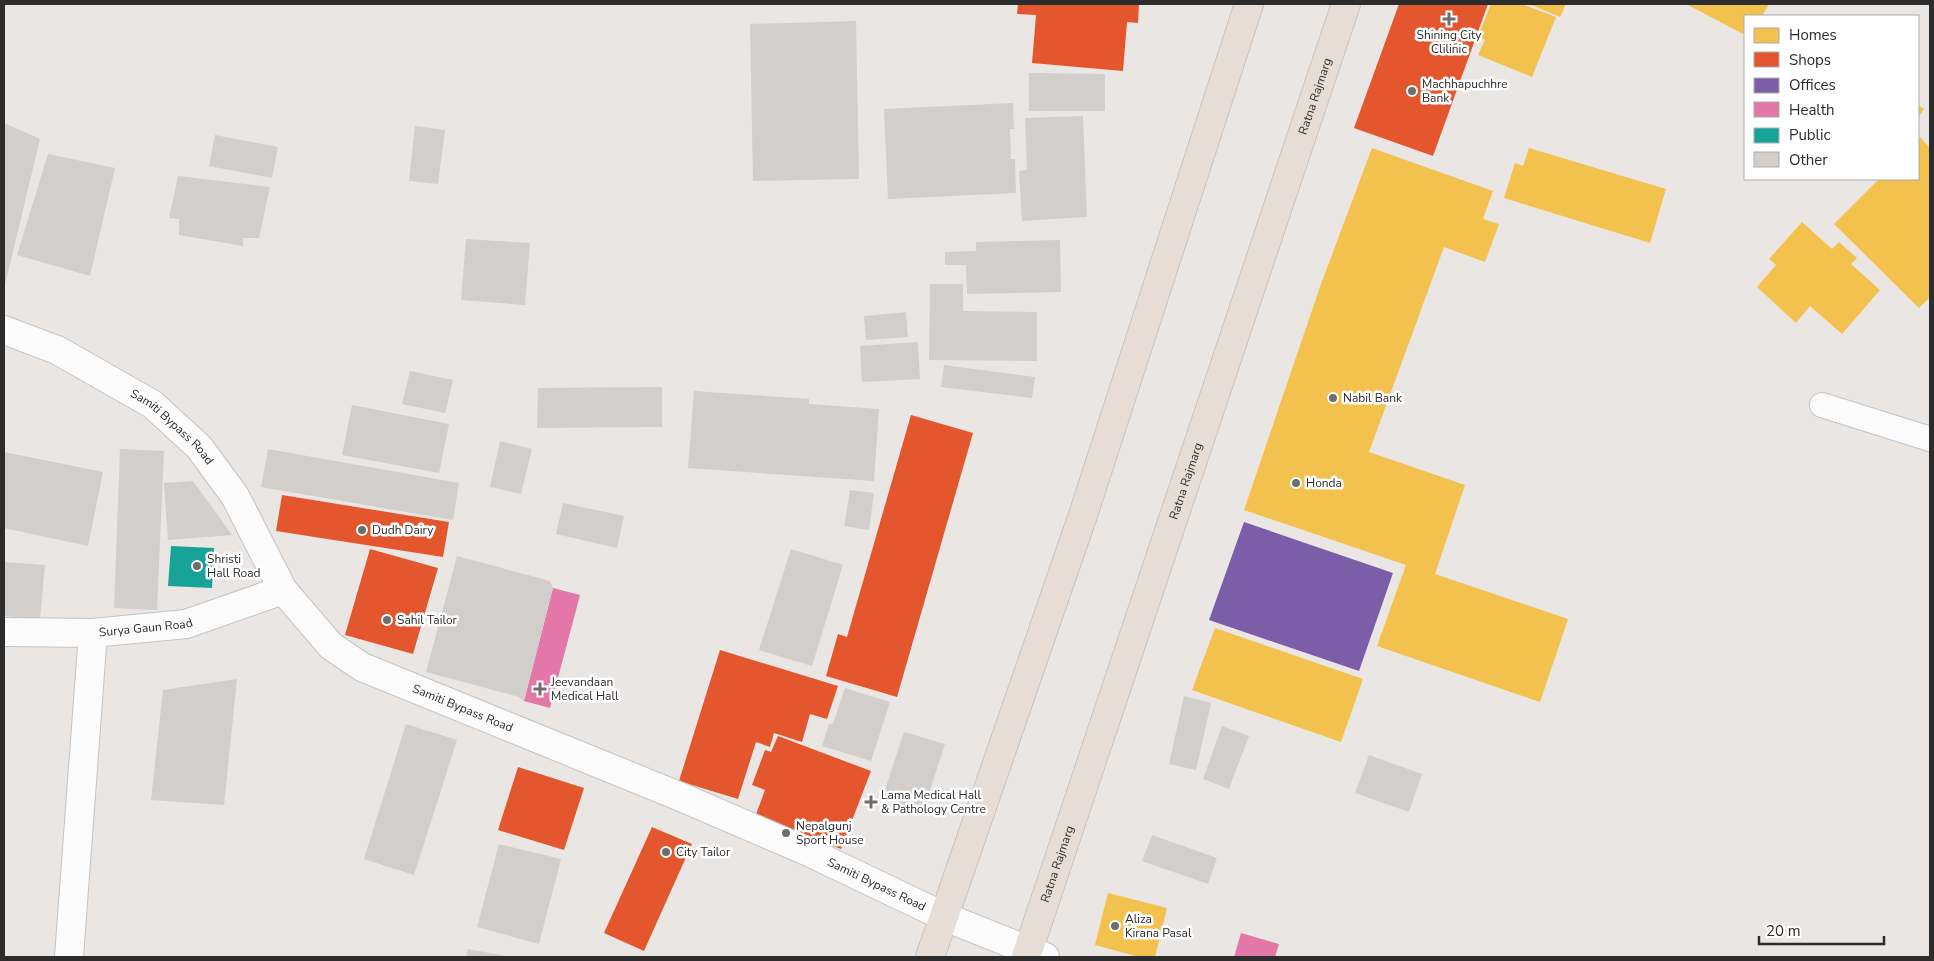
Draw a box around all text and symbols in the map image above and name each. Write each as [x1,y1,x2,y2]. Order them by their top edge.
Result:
marker: Shining City Clilinic [1442,12,1456,26]
legend [1744,15,1919,180]
text: Homes [1789,25,1837,45]
place label: Shining City Clilinic [1417,27,1482,57]
text: Shops [1789,50,1831,70]
street label: Ratna Rajmarg [1295,56,1335,137]
text: Offices [1789,75,1836,95]
place label: Machhapuchhre Bank [1422,76,1508,106]
marker: Machhapuchhre Bank [1406,85,1418,97]
text: Health [1789,100,1834,120]
text: Public [1789,125,1830,145]
text: Other [1789,150,1828,170]
street label: Samiti Bypass Road [128,385,217,468]
place label: Nabil Bank [1343,390,1403,406]
marker: Nabil Bank [1327,392,1339,404]
street label: Ratna Rajmarg [1165,441,1206,522]
place label: Honda [1306,475,1342,491]
marker: Honda [1290,477,1302,489]
place label: Dudh Dairy [372,522,434,538]
marker: Dudh Dairy [356,524,368,536]
place label: Shristi Hall Road [207,551,261,581]
marker: Shristi Hall Road [191,560,203,572]
place label: Sahil Tailor [397,612,458,628]
street label: Surya Gaun Road [98,614,195,640]
marker: Sahil Tailor [381,614,393,626]
place label: Jeevandaan Medical Hall [550,674,619,704]
street label: Samiti Bypass Road [410,680,515,736]
marker: Jeevandaan Medical Hall [533,682,547,696]
place label: Lama Medical Hall & Pathology Centre [881,787,986,817]
marker: Lama Medical Hall & Pathology Centre [865,796,877,808]
place label: Nepalgunj Sport House [796,818,864,848]
street label: Ratna Rajmarg [1037,824,1078,905]
marker: Nepalgunj Sport House [780,827,792,839]
place label: City Tailor [676,844,731,860]
marker: City Tailor [660,846,672,858]
street label: Samiti Bypass Road [825,854,929,915]
place label: Aliza Kirana Pasal [1125,911,1192,941]
scale bar [1759,914,1884,946]
marker: Aliza Kirana Pasal [1109,920,1121,932]
text: 20 m [1766,921,1801,941]

